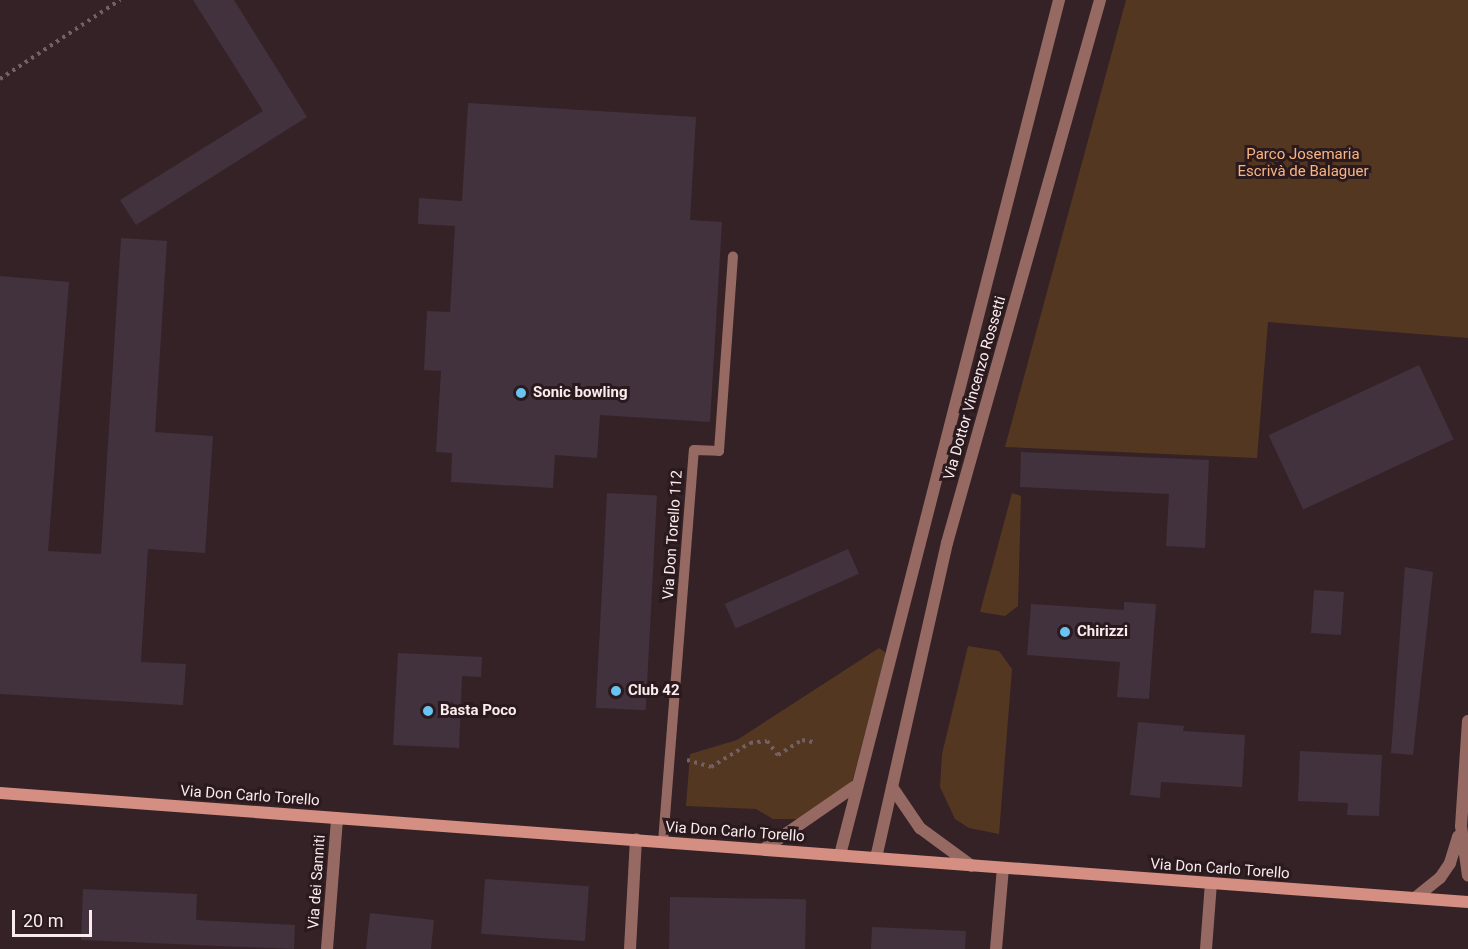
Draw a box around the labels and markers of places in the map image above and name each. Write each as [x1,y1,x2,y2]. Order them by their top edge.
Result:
place label: Sonic bowling [533,384,627,402]
marker: Sonic bowling [514,386,528,400]
place label: Chirizzi [1077,623,1128,641]
marker: Chirizzi [1058,625,1072,639]
place label: Club 42 [628,682,680,700]
marker: Club 42 [609,684,623,698]
place label: Basta Poco [440,702,516,720]
marker: Basta Poco [421,704,435,718]

